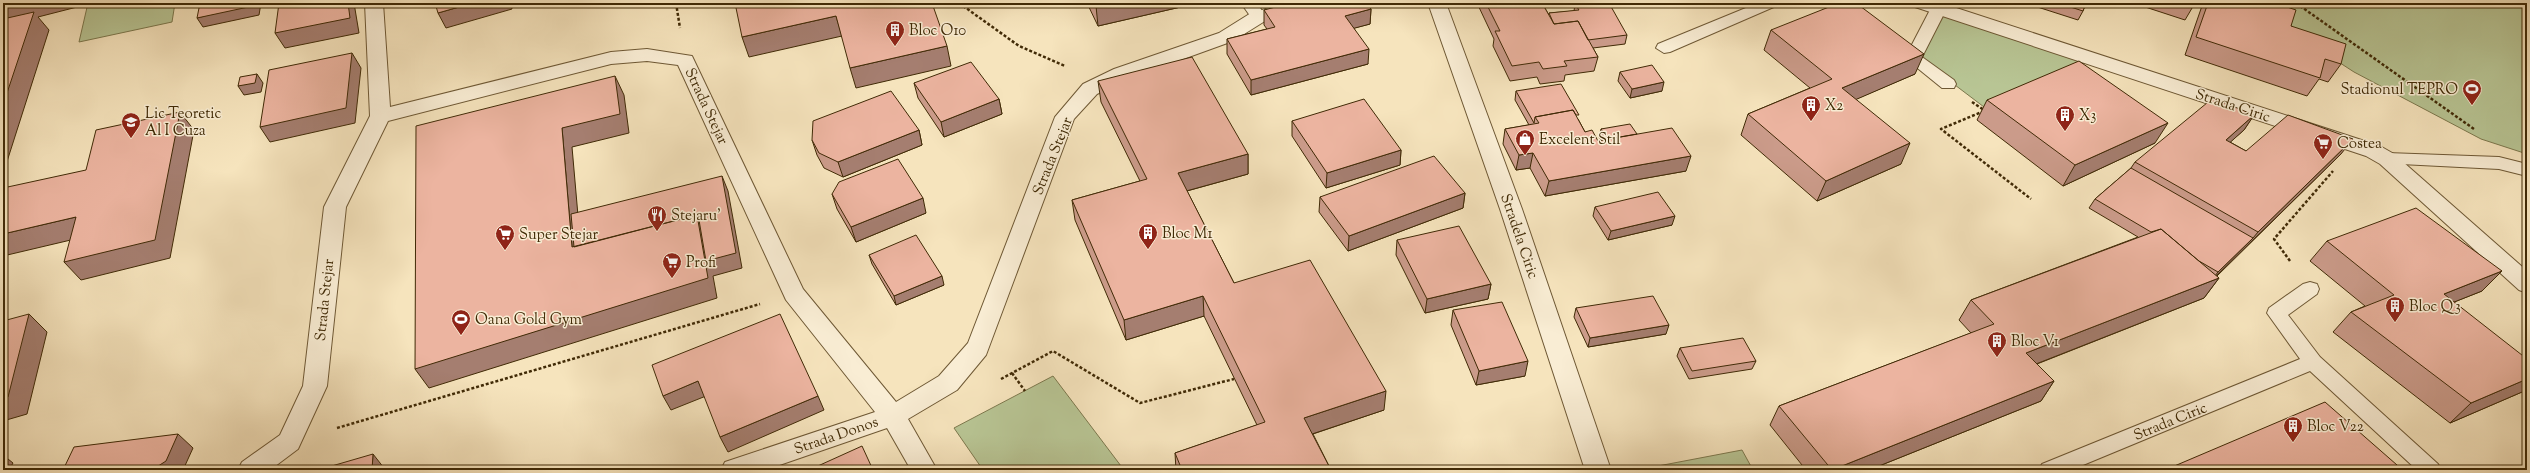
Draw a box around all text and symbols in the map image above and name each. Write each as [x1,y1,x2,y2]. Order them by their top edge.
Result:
building icon: Bloc O10 [884,19,906,47]
place label: Bloc O10 [909,21,966,42]
street label: Strada Stejar [679,65,733,149]
sports icon: Stadionul TEPRO [2461,78,2483,106]
place label: Stadionul TEPRO [2340,80,2458,101]
street label: Strada Ciric [2192,84,2273,128]
building icon: X2 [1800,94,1822,122]
place label: X2 [1825,96,1843,117]
place label: Lic Teoretic Al I Cuza [145,104,221,142]
building icon: X3 [2054,104,2076,132]
place label: X3 [2079,106,2096,127]
school or university icon: Lic Teoretic Al I Cuza [120,111,142,139]
street label: Strada Stejar [1028,114,1079,199]
shop icon: Excelent Stil [1514,128,1536,156]
place label: Excelent Stil [1539,130,1620,151]
supermarket icon: Costea [2312,132,2334,160]
place label: Costea [2337,134,2382,155]
street label: Stradela Ciric [1494,191,1543,282]
restaurant icon: Stejaru' [646,204,668,232]
place label: Stejaru' [671,206,721,227]
building icon: Bloc M1 [1137,222,1159,250]
supermarket icon: Super Stejar [494,223,516,251]
place label: Bloc M1 [1162,224,1212,245]
place label: Super Stejar [519,225,599,246]
supermarket icon: Profi [661,251,683,279]
place label: Profi [686,253,716,274]
street label: Strada Stejar [311,258,340,342]
building icon: Bloc Q3 [2384,295,2406,323]
place label: Bloc Q3 [2409,297,2461,318]
sports icon: Oana Gold Gym [450,308,472,336]
place label: Oana Gold Gym [475,310,583,331]
building icon: Bloc V1 [1986,330,2008,358]
place label: Bloc V1 [2011,332,2059,353]
street label: Strada Ciric [2131,398,2211,447]
street label: Strada Donos [792,412,882,461]
building icon: Bloc V22 [2282,415,2304,443]
place label: Bloc V22 [2307,417,2364,438]

